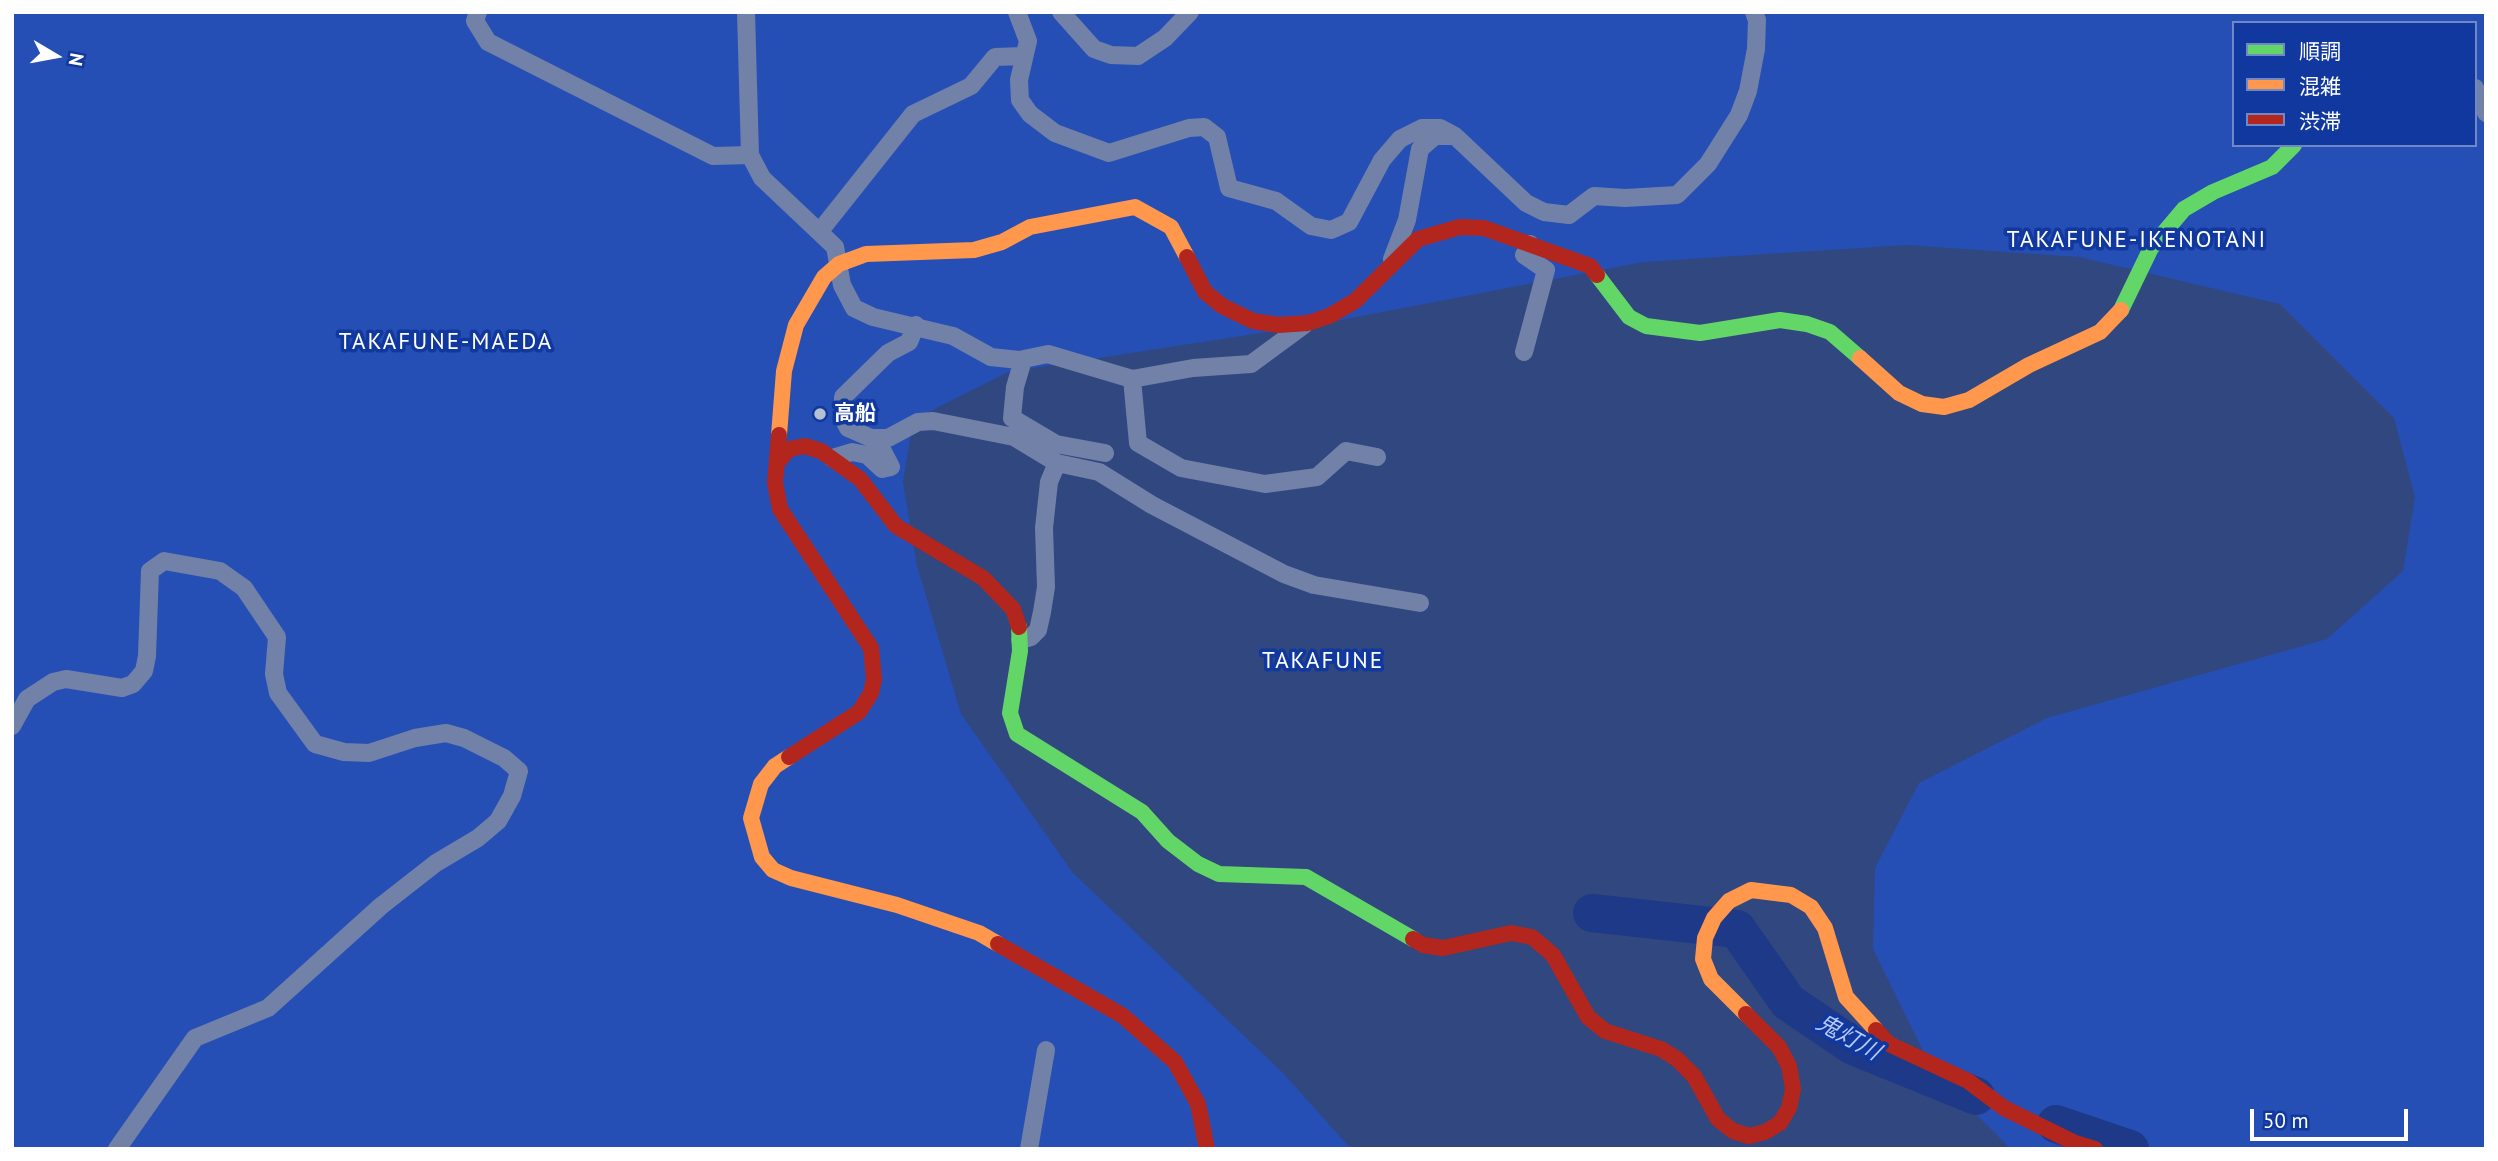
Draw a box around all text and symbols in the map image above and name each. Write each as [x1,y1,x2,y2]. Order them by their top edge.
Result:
north arrow [21,21,91,91]
legend [2232,21,2477,147]
text: 順調 [2299,38,2341,65]
text: N [64,51,90,68]
text: 混雑 [2299,73,2341,100]
text: 渋滞 [2299,108,2341,135]
district label: TAKAFUNE-IKENOTANI [2009,226,2265,254]
district label: TAKAFUNE-MAEDA [341,328,551,356]
place label: 高船 [834,401,876,427]
marker: 高船 [812,406,828,422]
district label: TAKAFUNE [1263,647,1383,675]
water label: 鬼灯川 [1811,1009,1885,1067]
scale bar [2253,1094,2410,1138]
text: 50 m [2263,1107,2309,1134]

